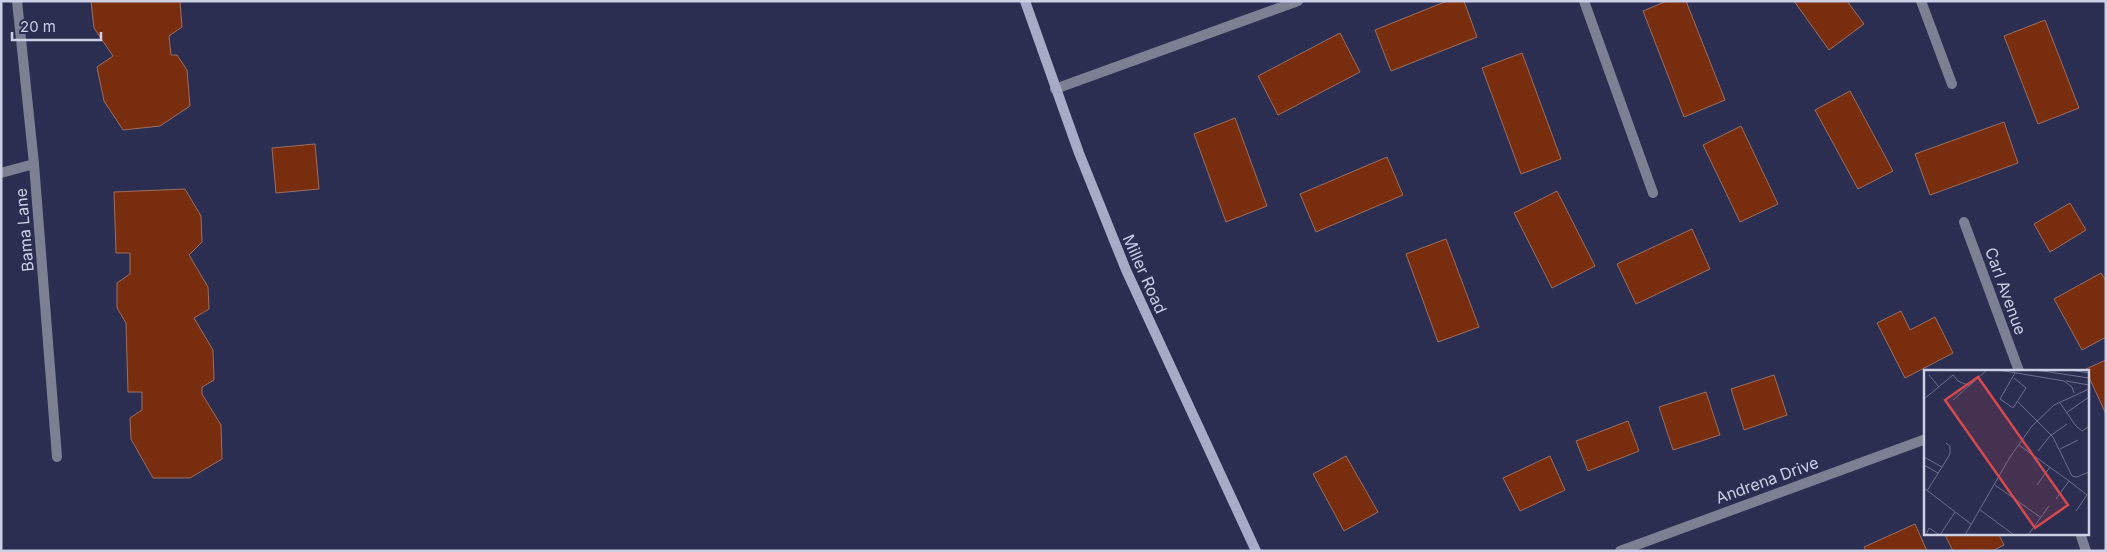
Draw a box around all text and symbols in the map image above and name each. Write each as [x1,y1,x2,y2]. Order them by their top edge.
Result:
scale bar [12,10,101,42]
text: 20 m [20,17,56,36]
street label: Bama Lane [10,187,38,273]
street label: Miller Road [1119,231,1171,317]
street label: Carl Avenue [1981,245,2031,337]
inset map [1924,370,2090,534]
street label: Andrena Drive [1713,452,1821,508]

